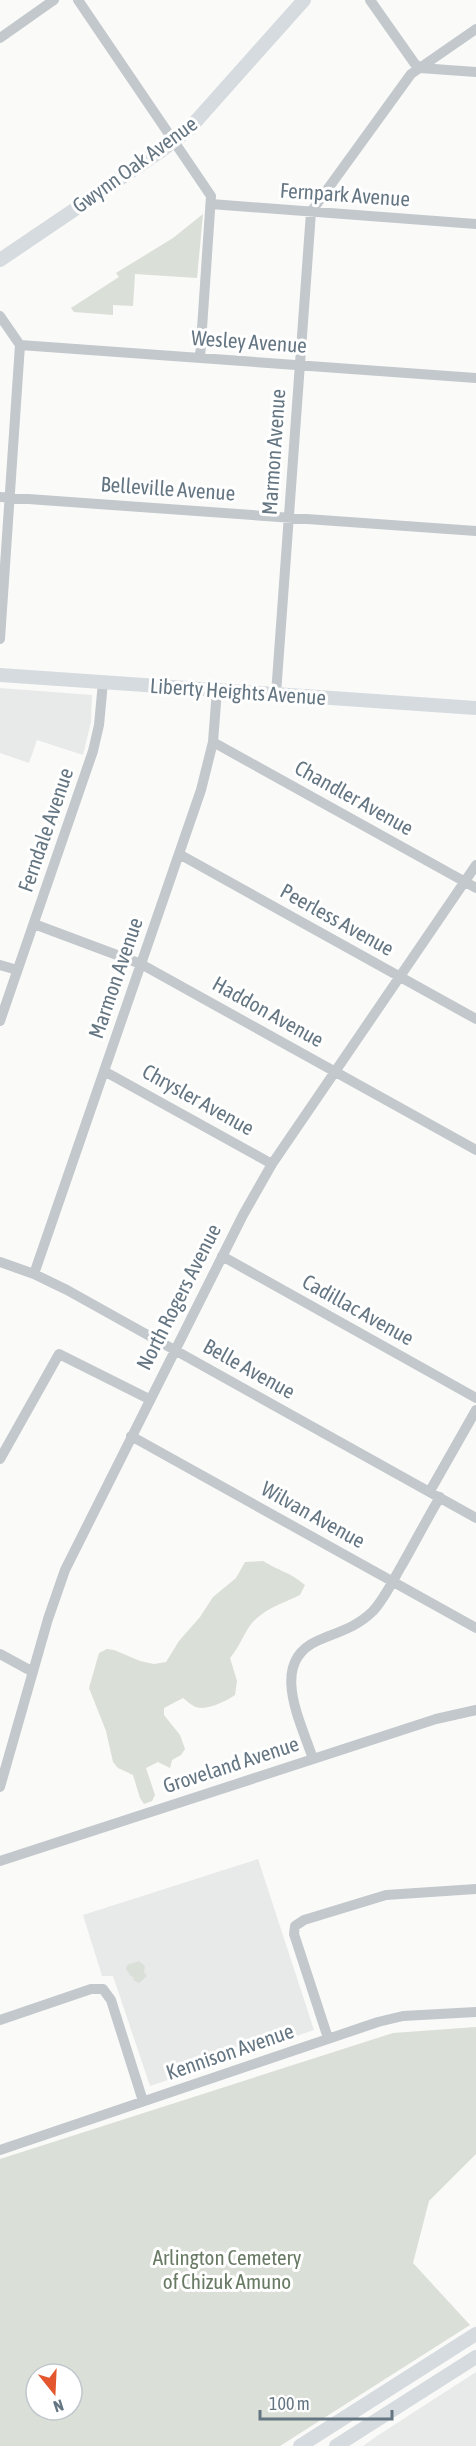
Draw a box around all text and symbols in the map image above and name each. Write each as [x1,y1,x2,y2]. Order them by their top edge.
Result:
street label: Gwynn Oak Avenue [68,111,201,217]
street label: Fernpark Avenue [279,177,411,211]
street label: Wesley Avenue [190,325,308,357]
street label: Marmon Avenue [257,388,289,516]
street label: Belleville Avenue [100,471,236,505]
street label: Liberty Heights Avenue [149,673,327,709]
street label: Chandler Avenue [291,755,418,840]
street label: Ferndale Avenue [13,765,77,895]
street label: Peerless Avenue [277,878,398,960]
street label: Marmon Avenue [83,914,147,1041]
street label: Haddon Avenue [209,971,328,1051]
street label: Chrysler Avenue [138,1059,259,1140]
street label: North Rogers Avenue [131,1220,225,1373]
street label: Cadillac Avenue [299,1269,418,1350]
street label: Belle Avenue [200,1333,299,1403]
street label: Wilvan Avenue [257,1476,370,1552]
street label: Groveland Avenue [160,1731,302,1797]
street label: Kennison Avenue [163,2018,296,2084]
park label: Arlington Cemetery of Chizuk Amuno [153,2245,302,2293]
north arrow [24,2362,84,2422]
scale bar [260,2383,392,2421]
text: 100 m [269,2393,310,2414]
text: N [51,2396,66,2416]

